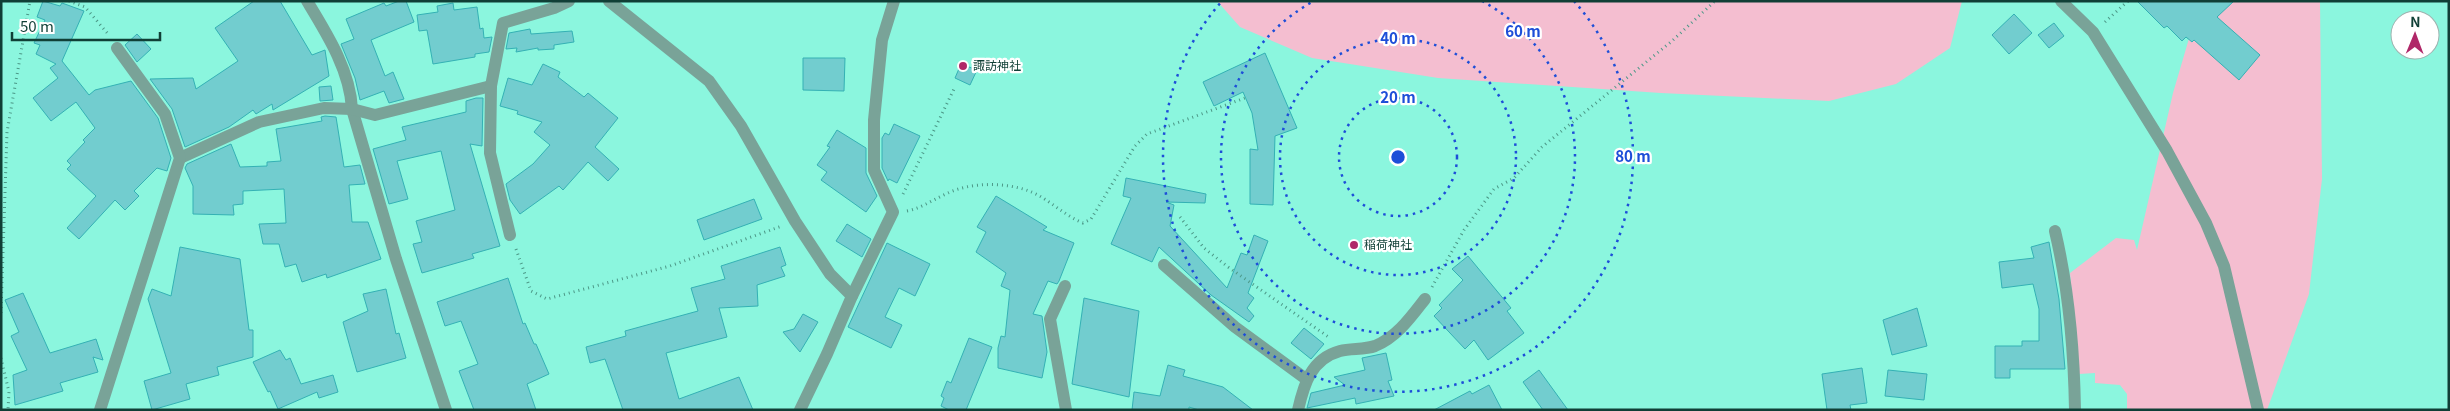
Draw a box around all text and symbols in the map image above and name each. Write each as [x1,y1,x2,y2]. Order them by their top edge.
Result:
scale bar [12,10,160,42]
north arrow [2390,10,2440,60]
text: N [2410,11,2421,31]
text: 50 m [20,15,54,36]
text: 60 m [1505,20,1541,41]
text: 40 m [1380,27,1416,48]
place label: 諏訪神社 [973,56,1021,73]
marker: 諏訪神社 [957,60,969,72]
text: 20 m [1380,86,1416,107]
text: 80 m [1615,145,1651,166]
centre of rings [1389,148,1407,166]
place label: 稲荷神社 [1364,235,1412,252]
marker: 稲荷神社 [1348,239,1360,251]

